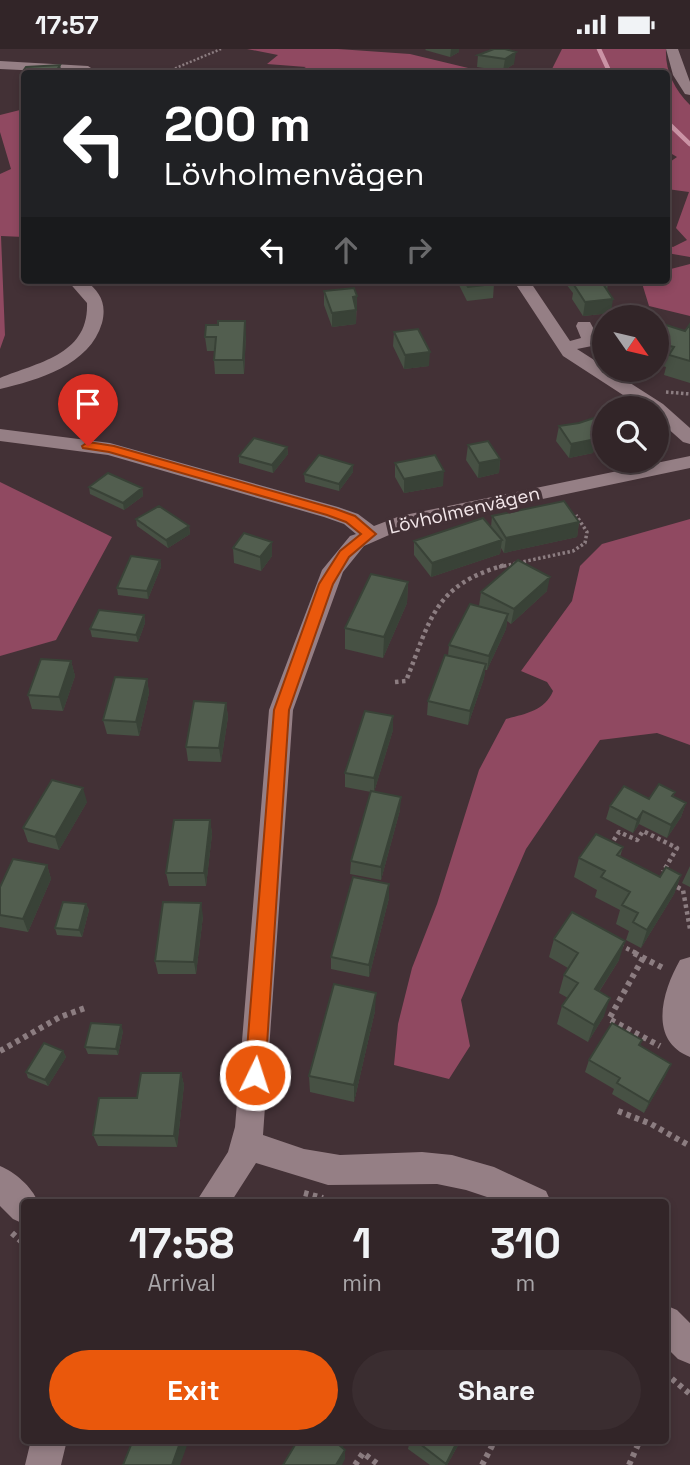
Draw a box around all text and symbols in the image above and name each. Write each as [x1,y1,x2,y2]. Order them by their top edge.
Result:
text: 17:57 [35,8,99,42]
text: 200 m [164,93,311,155]
icon: left [49,98,140,189]
text: Lövholmenvägen [164,154,424,194]
icon: left [254,231,292,269]
icon: ahead [327,231,365,269]
icon: right [400,231,438,269]
north arrow [592,305,668,381]
map controls [592,305,669,473]
pin [58,374,118,446]
icon: arrive [69,385,107,423]
button: search [592,396,669,473]
street label: Lövholmenvägen [386,480,542,540]
position arrow [218,1038,292,1112]
text: 17:58 [129,1217,234,1270]
text: 1 [353,1217,372,1270]
text: 310 [490,1217,561,1270]
text: Arrival [147,1268,216,1298]
text: min [342,1268,382,1298]
text: m [516,1268,535,1298]
button: Exit [49,1350,338,1430]
button: Share [352,1350,641,1430]

